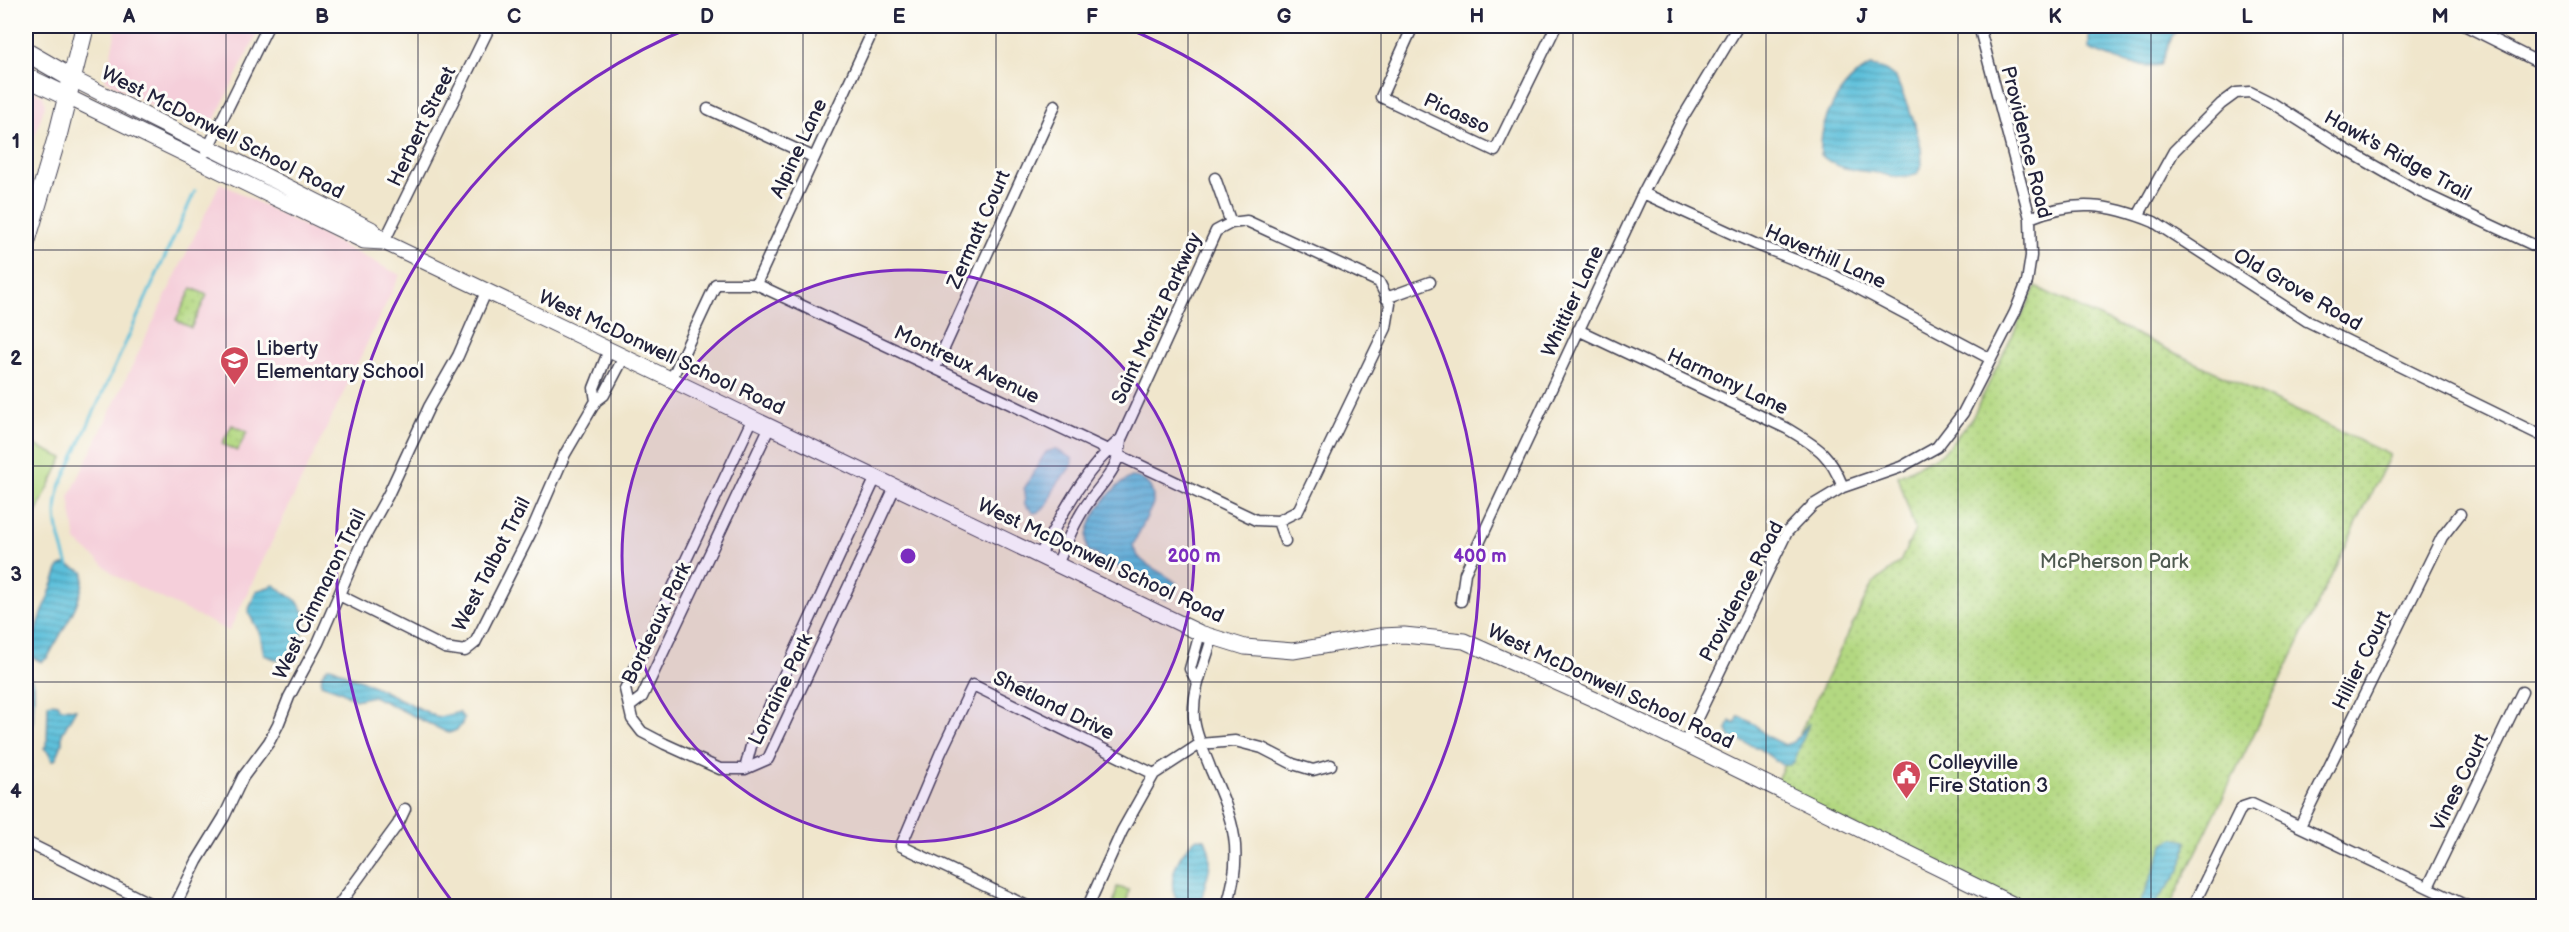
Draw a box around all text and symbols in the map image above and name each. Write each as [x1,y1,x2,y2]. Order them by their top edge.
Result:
text: A [122,5,136,29]
text: B [315,5,329,29]
text: C [507,5,521,29]
text: D [700,5,714,29]
text: E [893,5,906,29]
text: F [1086,5,1098,29]
text: G [1277,5,1292,29]
text: H [1470,5,1484,29]
text: I [1667,5,1673,29]
text: J [1857,5,1869,29]
text: K [2048,5,2062,29]
text: L [2241,5,2253,29]
text: M [2431,5,2449,29]
street label: West McDonwell School Road [97,61,348,205]
street label: Herbert Street [383,63,461,190]
street label: Providence Road [1996,64,2057,221]
street label: Picasso [1420,88,1494,140]
street label: Alpine Lane [765,95,832,202]
street label: Hawk's Ridge Trail [2320,106,2475,206]
text: 1 [12,130,20,154]
street label: Zermatt Court [942,167,1016,293]
street label: Haverhill Lane [1761,220,1890,294]
street label: Saint Moritz Parkway [1107,229,1207,408]
street label: Whittier Lane [1537,242,1609,361]
street label: Old Grove Road [2229,243,2366,336]
street label: West McDonwell School Road [535,285,788,421]
street label: Montreux Avenue [890,321,1043,409]
place label: Liberty Elementary School [256,337,424,384]
street label: Harmony Lane [1663,343,1792,420]
school or university icon: Liberty Elementary School [219,344,251,386]
text: 2 [10,347,22,371]
street label: West Talbot Trail [448,493,536,635]
street label: West McDonwell School Road [974,493,1227,629]
street label: West Cimmaron Trail [268,505,372,683]
street label: Providence Road [1695,517,1789,666]
centre of rings [898,546,918,566]
text: 200 m [1167,546,1221,567]
text: 400 m [1453,546,1507,567]
park label: McPherson Park [2040,550,2189,574]
street label: Bordeaux Park [617,558,697,688]
text: 3 [10,563,22,587]
street label: Hillier Court [2328,607,2396,714]
street label: West McDonwell School Road [1484,619,1737,755]
street label: Lorraine Park [744,630,818,749]
street label: Shetland Drive [989,666,1118,746]
street label: Vines Court [2426,730,2494,835]
place label: Colleyville Fire Station 3 [1928,751,2048,798]
public building icon: Colleyville Fire Station 3 [1891,758,1923,800]
text: 4 [10,780,22,804]

